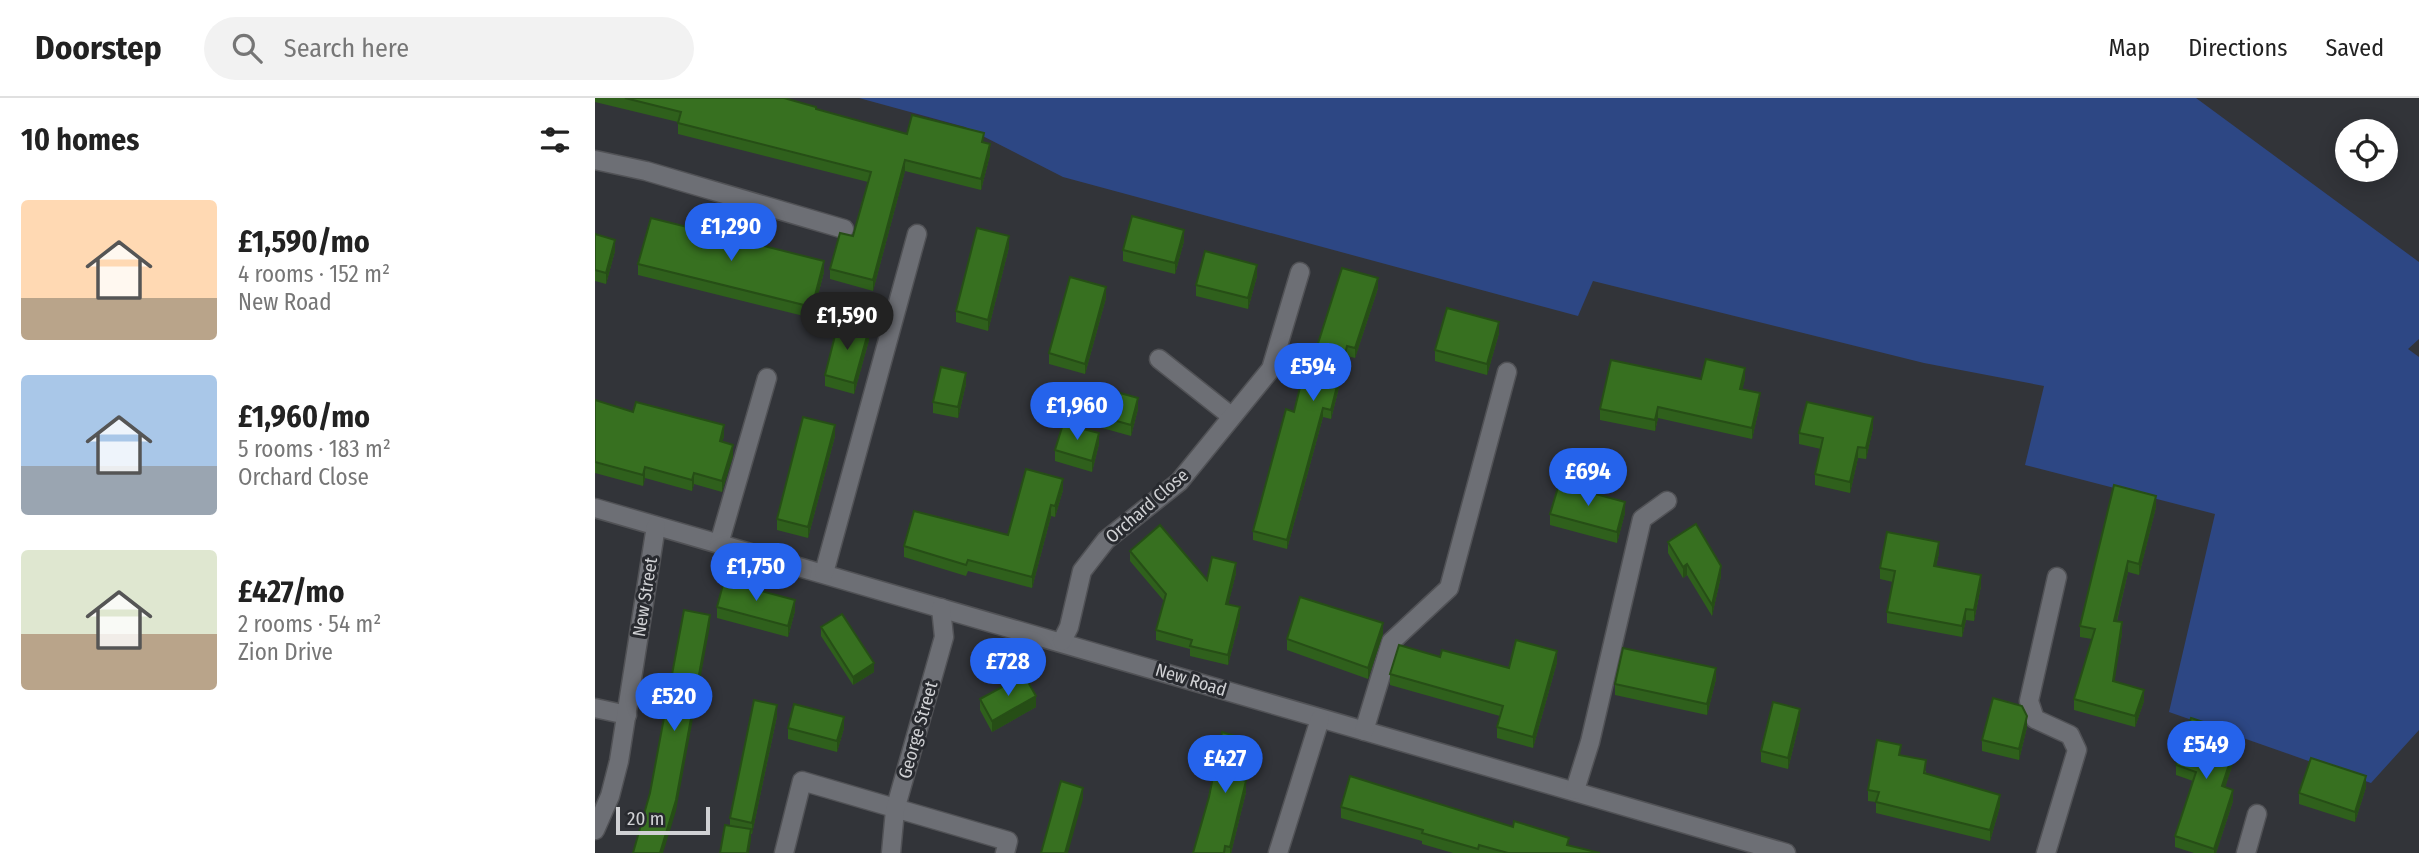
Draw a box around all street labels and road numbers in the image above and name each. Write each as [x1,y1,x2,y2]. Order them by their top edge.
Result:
street label: Orchard Close [1101,464,1193,548]
street label: New Street [628,556,662,638]
street label: New Road [1153,659,1229,701]
street label: George Street [894,679,942,781]

